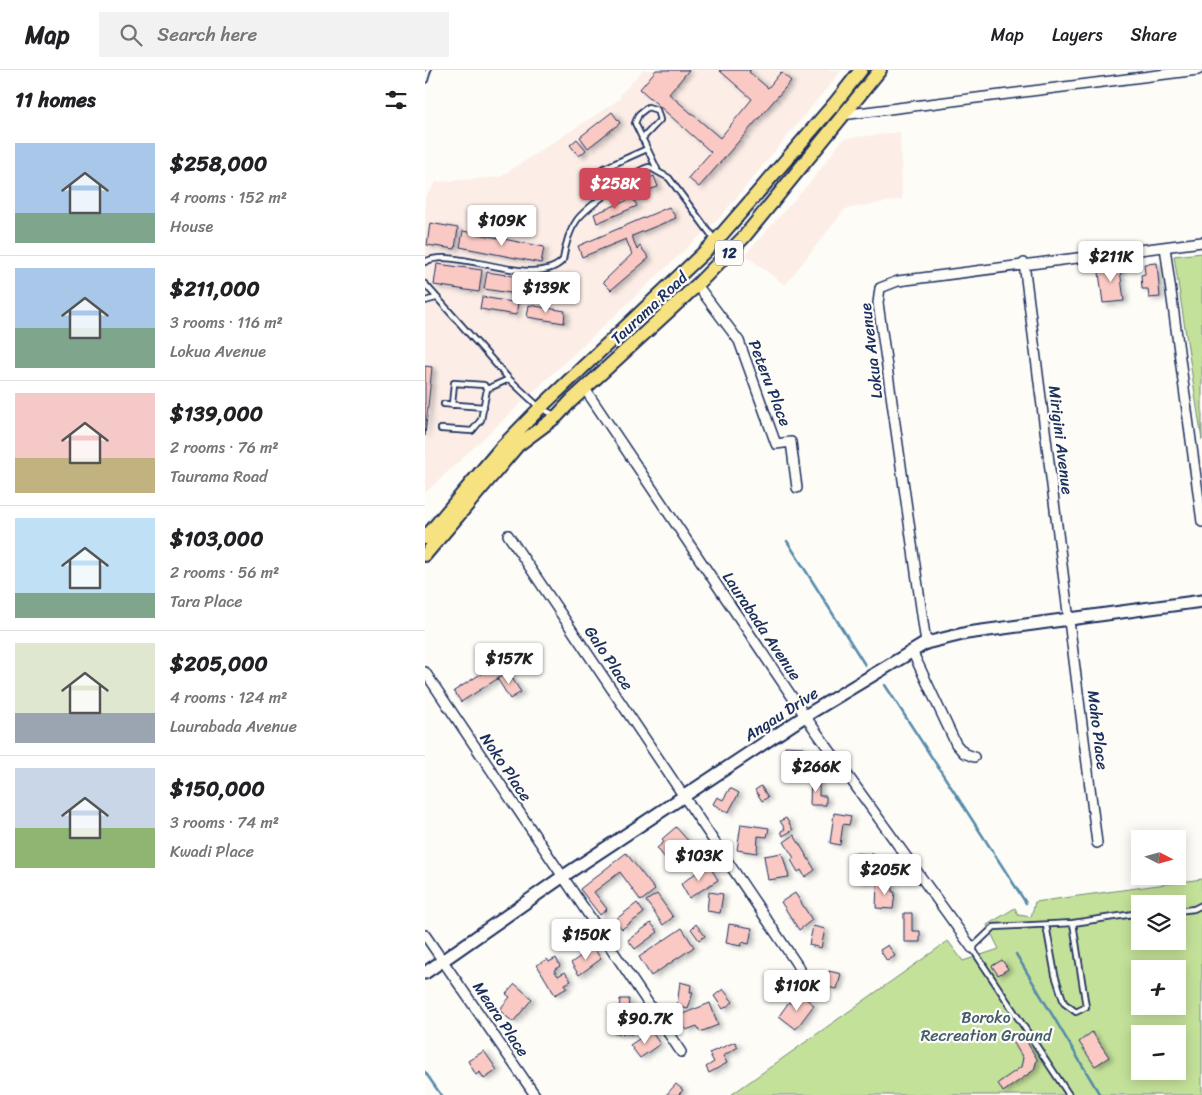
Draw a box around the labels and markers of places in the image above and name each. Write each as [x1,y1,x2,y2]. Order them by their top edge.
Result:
pin: $258K [580,168,650,210]
pin: $109K [467,204,537,247]
pin: $211K [1076,240,1146,283]
pin: $139K [511,272,581,314]
pin: $157K [474,642,544,685]
pin: $266K [781,750,851,793]
pin: $103K [664,840,734,882]
pin: $205K [850,854,920,896]
pin: $150K [551,918,621,961]
pin: $110K [762,970,832,1012]
pin: $90.7K [604,1002,686,1045]

